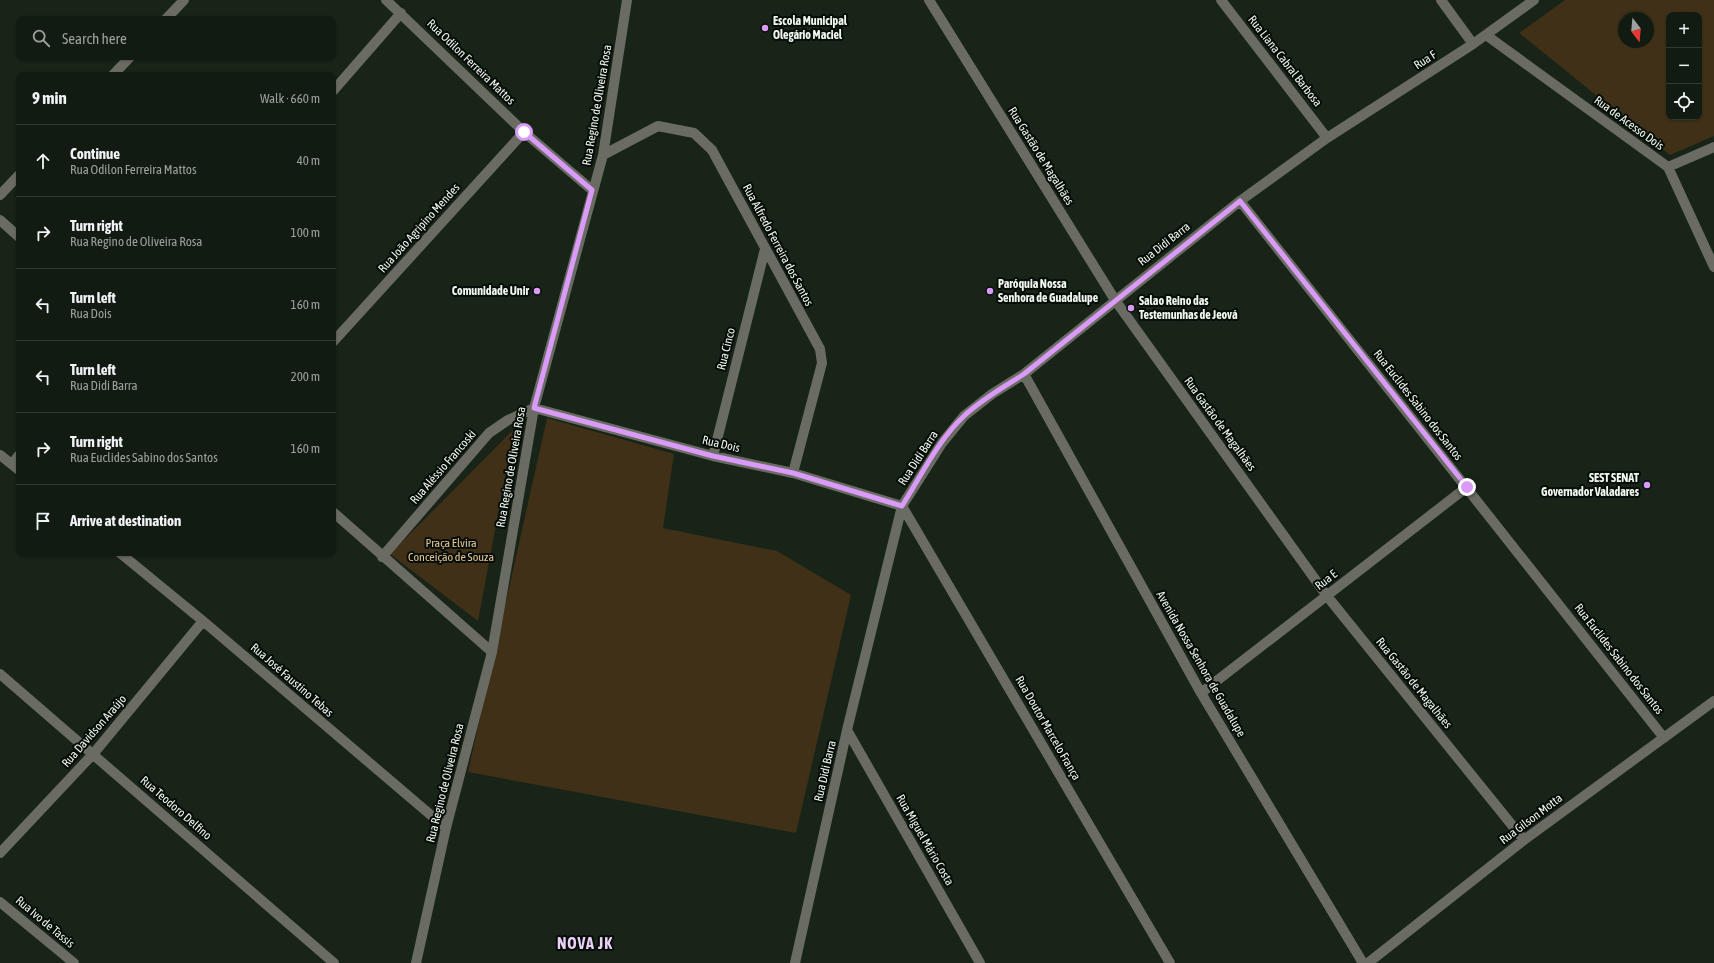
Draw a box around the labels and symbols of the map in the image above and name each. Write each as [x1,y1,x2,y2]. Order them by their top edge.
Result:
north arrow [1618,12,1654,48]
street label: Rua Liana Cabral Barbosa [1245,13,1325,109]
place label: Escola Municipal Olegário Maciel [773,14,848,42]
street label: Rua Odilon Ferreira Mattos [424,16,518,108]
marker: Escola Municipal Olegário Maciel [760,23,770,33]
street label: Rua Regino de Oliveira Rosa [579,44,615,166]
street label: Rua F [1411,48,1439,72]
street label: Rua de Acesso Dois [1591,93,1667,153]
street label: Rua Gastão de Magalhães [1005,105,1077,207]
route start [515,123,533,141]
street label: Rua João Agripino Mendes [375,181,463,275]
street label: Rua Alfredo Ferreira dos Santos [740,182,816,308]
street label: Rua Didi Barra [1135,219,1193,269]
place label: Paróquia Nossa Senhora de Guadalupe [998,277,1099,305]
place label: Comunidade Unir [452,284,529,298]
marker: Comunidade Unir [532,286,542,296]
marker: Paróquia Nossa Senhora de Guadalupe [985,286,995,296]
place label: Salao Reino das Testemunhas de Jeová [1139,294,1238,322]
marker: Salao Reino das Testemunhas de Jeová [1126,303,1136,313]
street label: Rua Cinco [714,326,738,372]
street label: Rua Euclides Sabino dos Santos [1371,347,1465,463]
street label: Rua Gastão de Magalhães [1181,374,1259,474]
street label: Rua Regino de Oliveira Rosa [493,406,529,528]
street label: Rua Aléssio Francoski [407,427,479,507]
street label: Rua Didi Barra [895,428,941,488]
street label: Rua Dois [701,433,741,455]
place label: SEST SENAT Governador Valadares [1541,471,1640,499]
route end [1458,478,1476,496]
marker: SEST SENAT Governador Valadares [1642,480,1652,490]
park label: Praça Elvira Conceição de Souza [408,536,494,564]
street label: Rua E [1312,567,1340,593]
street label: Avenida Nossa Senhora de Guadalupe [1153,589,1249,739]
street label: Rua Euclides Sabino dos Santos [1572,601,1666,717]
street label: Rua Gastão de Magalhães [1373,635,1455,731]
street label: Rua José Faustino Tebas [248,640,336,720]
street label: Rua Doutor Marcelo França [1012,673,1084,783]
street label: Rua Davidson Araújo [59,692,129,770]
street label: Rua Regino de Oliveira Rosa [423,722,467,844]
street label: Rua Didi Barra [811,739,839,803]
street label: Rua Teodoro Delfino [138,773,215,843]
street label: Rua Gilson Motta [1497,791,1565,847]
street label: Rua Miguel Mário Costa [893,792,957,888]
street label: Rua Ivo de Tassis [13,893,77,951]
district label: NOVA JK [557,934,613,952]

